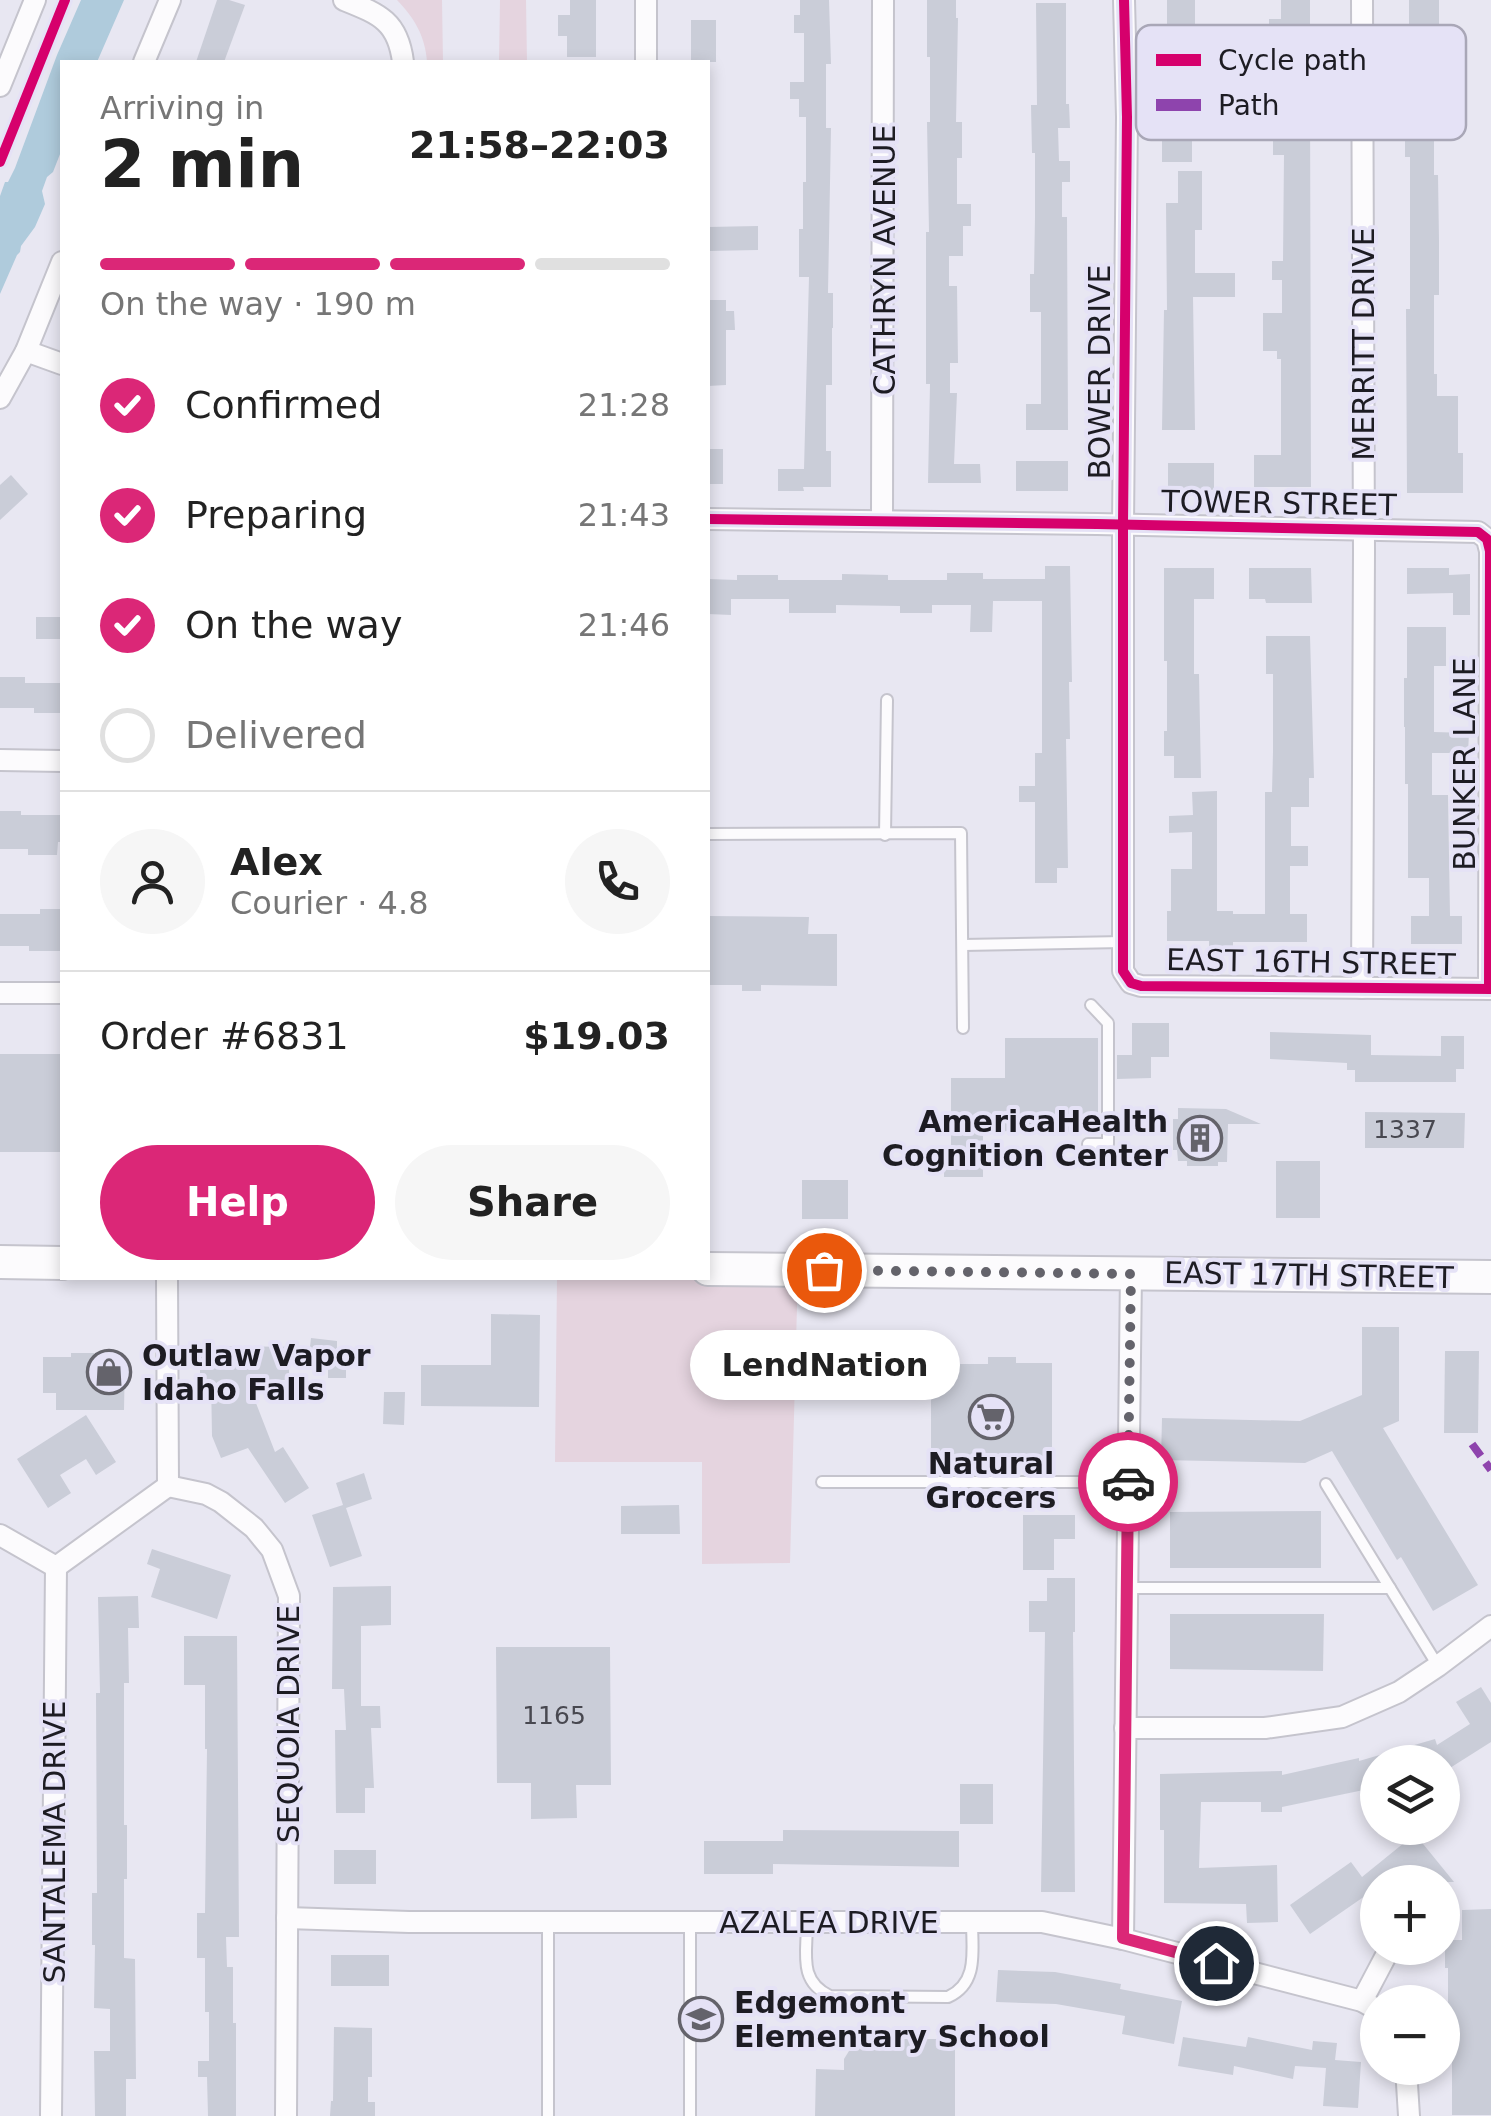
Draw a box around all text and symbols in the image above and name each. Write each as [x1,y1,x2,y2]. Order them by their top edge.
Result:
legend [1136,25,1466,140]
text: Cycle path [1218,44,1367,77]
text: Arriving in [100,89,264,127]
text: Path [1218,89,1280,122]
text: 21:58–22:03 [409,123,670,167]
street label: CATHRYN AVENUE [867,125,902,395]
text: 2 min [100,127,304,202]
street label: MERRITT DRIVE [1346,227,1381,461]
street label: BOWER DRIVE [1082,265,1117,479]
text: On the way · 190 m [100,285,416,323]
icon: check [100,378,155,433]
text: Confirmed [185,383,382,427]
text: 21:28 [578,386,670,424]
street label: TOWER STREET [1160,483,1398,523]
icon: check [100,488,155,543]
text: Preparing [185,493,367,537]
text: 21:43 [578,496,670,534]
icon: check [100,598,155,653]
text: On the way [185,603,402,647]
text: 21:46 [578,606,670,644]
street label: BUNKER LANE [1447,657,1482,871]
text: Delivered [185,713,367,757]
button: person [100,829,205,934]
button: phone [565,829,670,934]
text: Alex [230,840,323,884]
text: Courier · 4.8 [230,884,429,922]
street label: EAST 16TH STREET [1166,942,1457,982]
text: Order #6831 [100,1014,349,1058]
text: $19.03 [523,1014,670,1058]
place label: AmericaHealth Cognition Center [882,1104,1168,1173]
building icon: AmericaHealth Cognition Center [1177,1115,1223,1161]
house number: 1337 [1373,1115,1437,1144]
button: Help [100,1145,375,1260]
button: Share [395,1145,670,1260]
pin [782,1228,867,1313]
icon: bag [797,1243,852,1298]
street label: EAST 17TH STREET [1164,1255,1455,1295]
callout: LendNation [689,1330,959,1400]
place label: Outlaw Vapor Idaho Falls [142,1338,371,1407]
text: LendNation [721,1346,929,1384]
shop icon: Outlaw Vapor Idaho Falls [86,1349,132,1395]
supermarket icon: Natural Grocers [968,1394,1014,1440]
courier [1078,1432,1178,1532]
place label: Natural Grocers [926,1446,1056,1515]
icon: car [1101,1455,1156,1510]
street label: SEQUOIA DRIVE [271,1605,306,1843]
street label: SANTALEMA DRIVE [37,1701,72,1983]
house number: 1165 [522,1701,586,1730]
map controls [1360,1745,1460,2085]
button: layers [1360,1745,1460,1845]
button: + [1360,1865,1460,1965]
street label: AZALEA DRIVE [719,1905,939,1940]
pin [1174,1921,1259,2006]
icon: home [1189,1936,1244,1991]
place label: Edgemont Elementary School [734,1985,1050,2054]
button: − [1360,1985,1460,2085]
school or university icon: Edgemont Elementary School [678,1996,724,2042]

